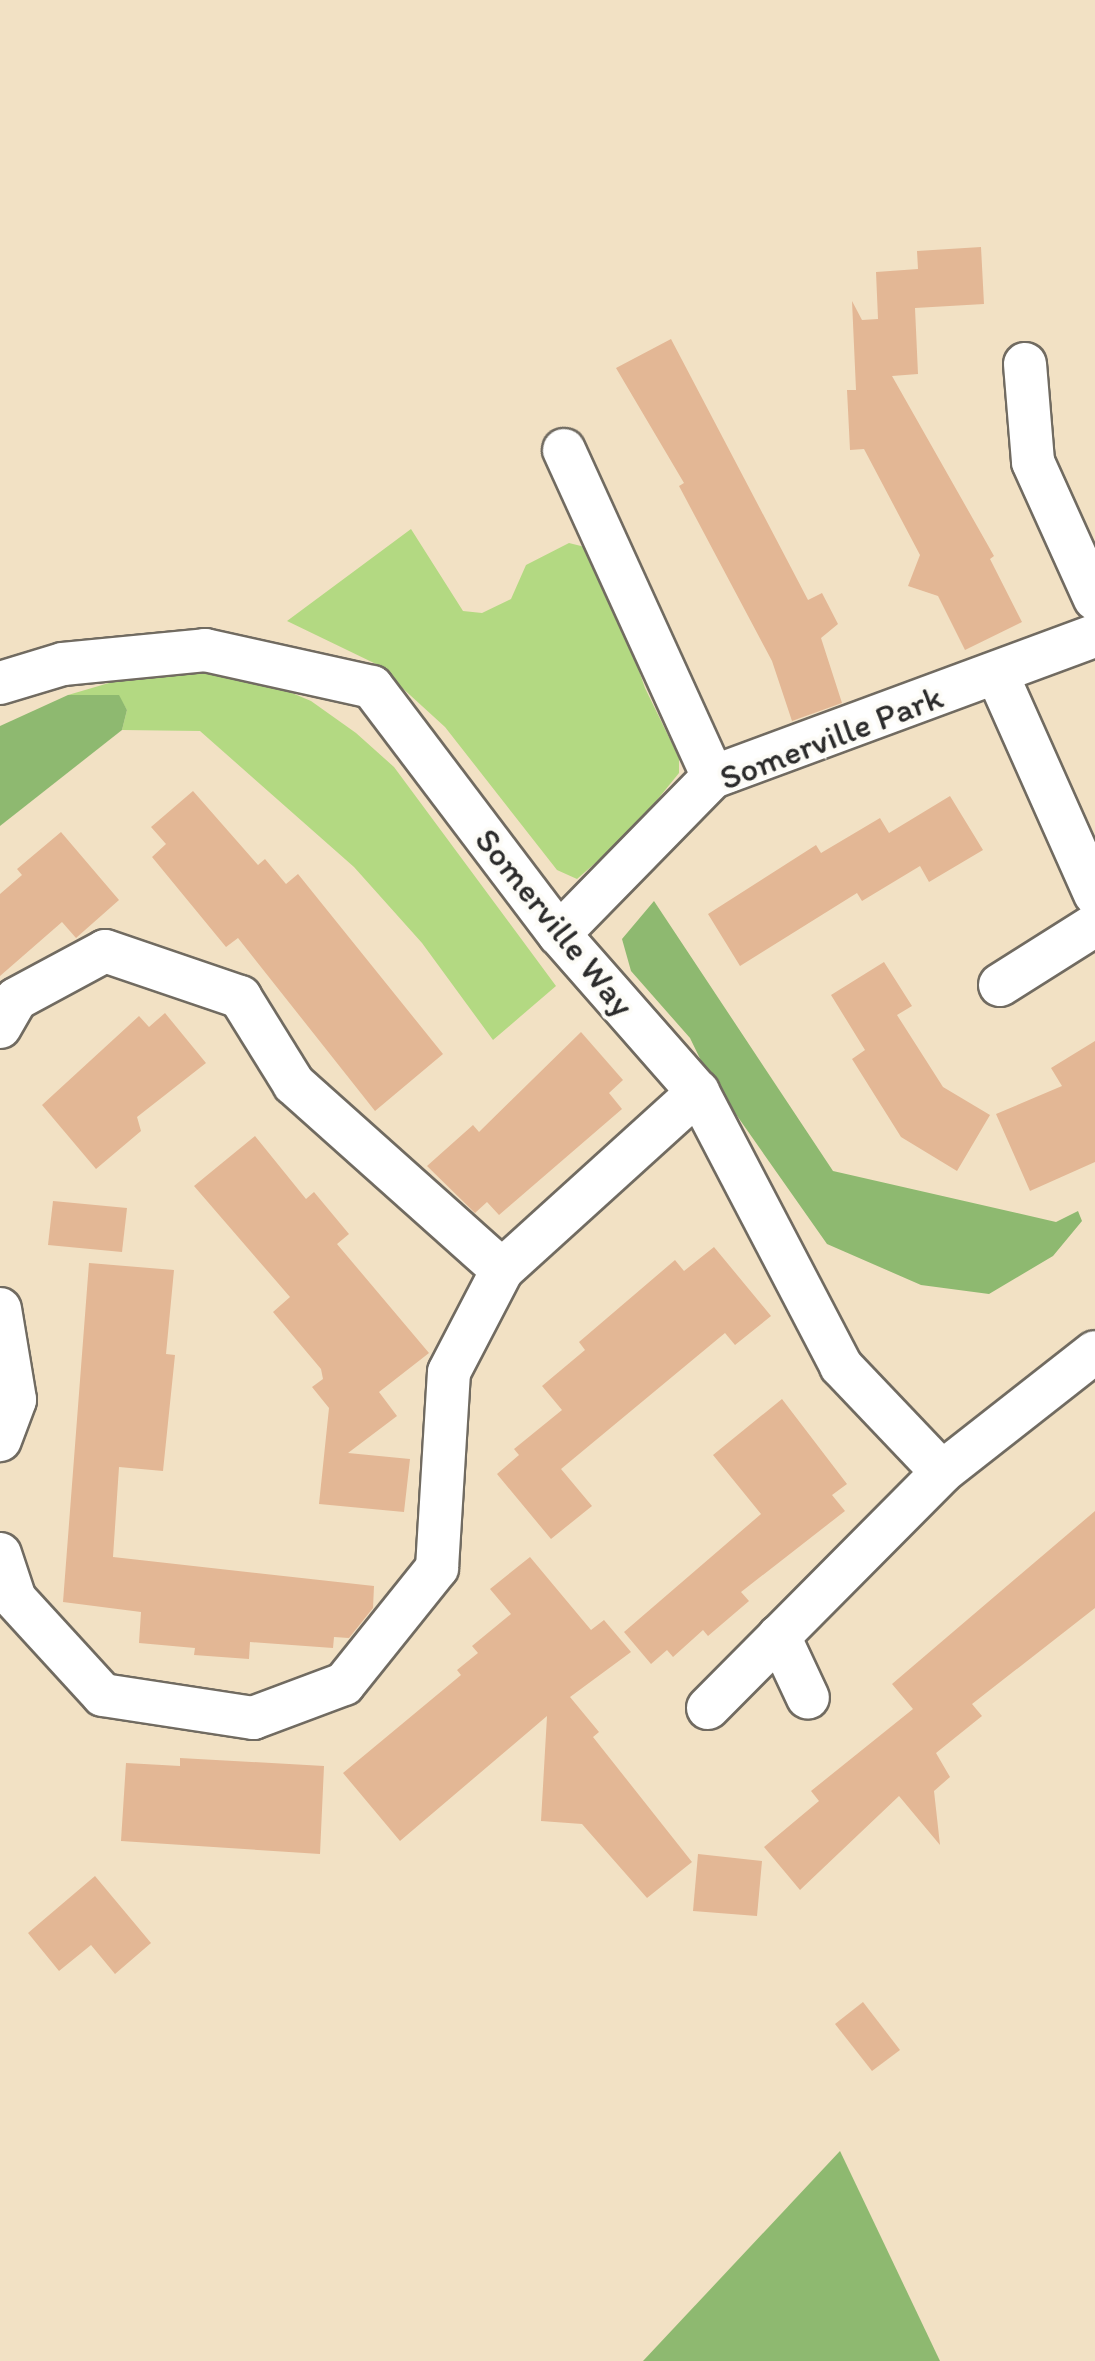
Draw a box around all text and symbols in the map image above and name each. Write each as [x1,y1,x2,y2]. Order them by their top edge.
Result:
street label: Somerville Park [714,675,948,799]
street label: Somerville Way [467,820,643,1024]

